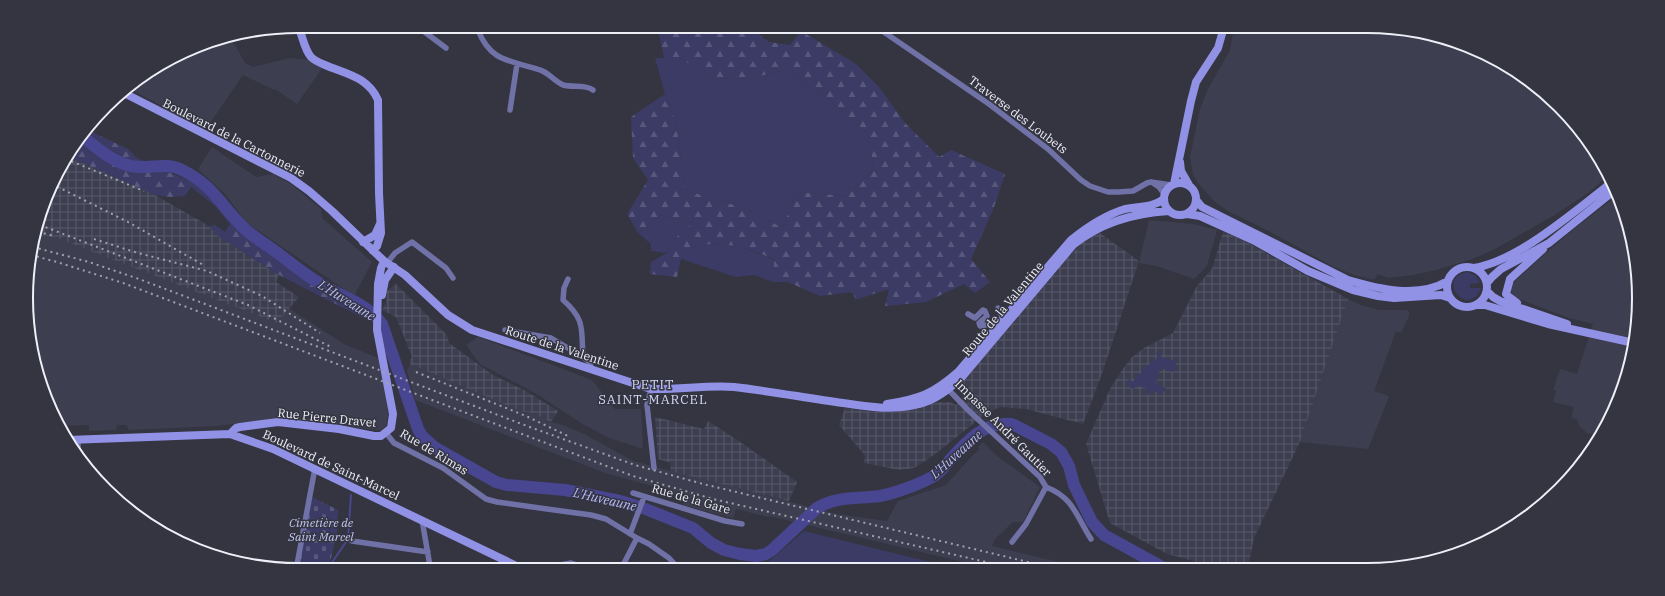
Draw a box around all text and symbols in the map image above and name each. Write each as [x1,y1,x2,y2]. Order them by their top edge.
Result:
street label: Traverse des Loubets [966,73,1071,157]
street label: Boulevard de la Cartonnerie [160,95,308,180]
street label: Route de la Valentine [959,258,1046,359]
water label: L'Huveaune [314,276,379,325]
street label: Route de la Valentine [503,322,621,373]
district label: PETIT SAINT-MARCEL [598,376,708,408]
street label: Impasse André Gautier [952,376,1055,480]
street label: Rue Pierre Dravet [277,405,377,430]
street label: Rue de Rimas [397,425,471,478]
street label: Boulevard de Saint-Marcel [260,426,402,503]
water label: L'Huveaune [926,426,986,483]
street label: Rue de la Gare [650,480,732,517]
water label: L'Huveaune [571,484,638,515]
park label: Cimetière de Saint Marcel [287,515,354,544]

